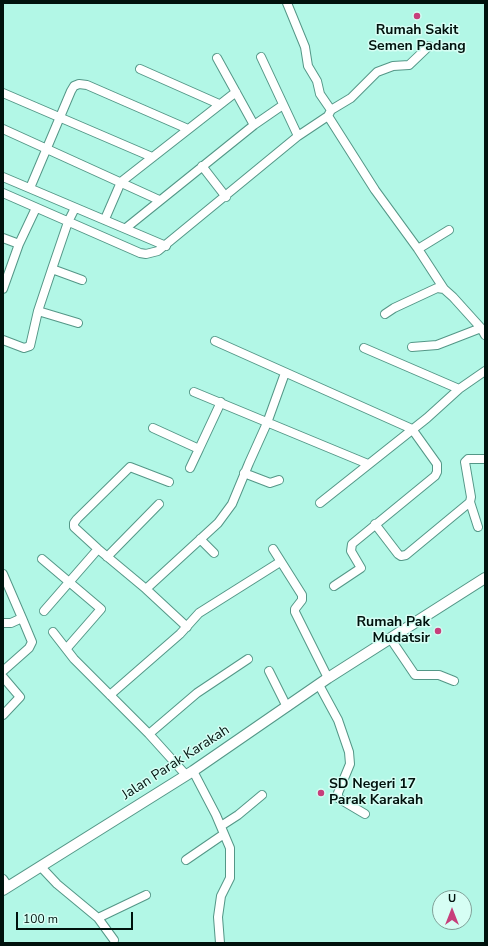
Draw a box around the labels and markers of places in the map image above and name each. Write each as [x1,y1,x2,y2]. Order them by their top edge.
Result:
marker: Rumah Sakit Semen Padang [412,11,422,21]
place label: Rumah Sakit Semen Padang [368,23,466,56]
place label: Rumah Pak Mudatsir [356,615,430,648]
marker: Rumah Pak Mudatsir [433,626,443,636]
place label: SD Negeri 17 Parak Karakah [329,777,423,810]
marker: SD Negeri 17 Parak Karakah [316,788,326,798]

